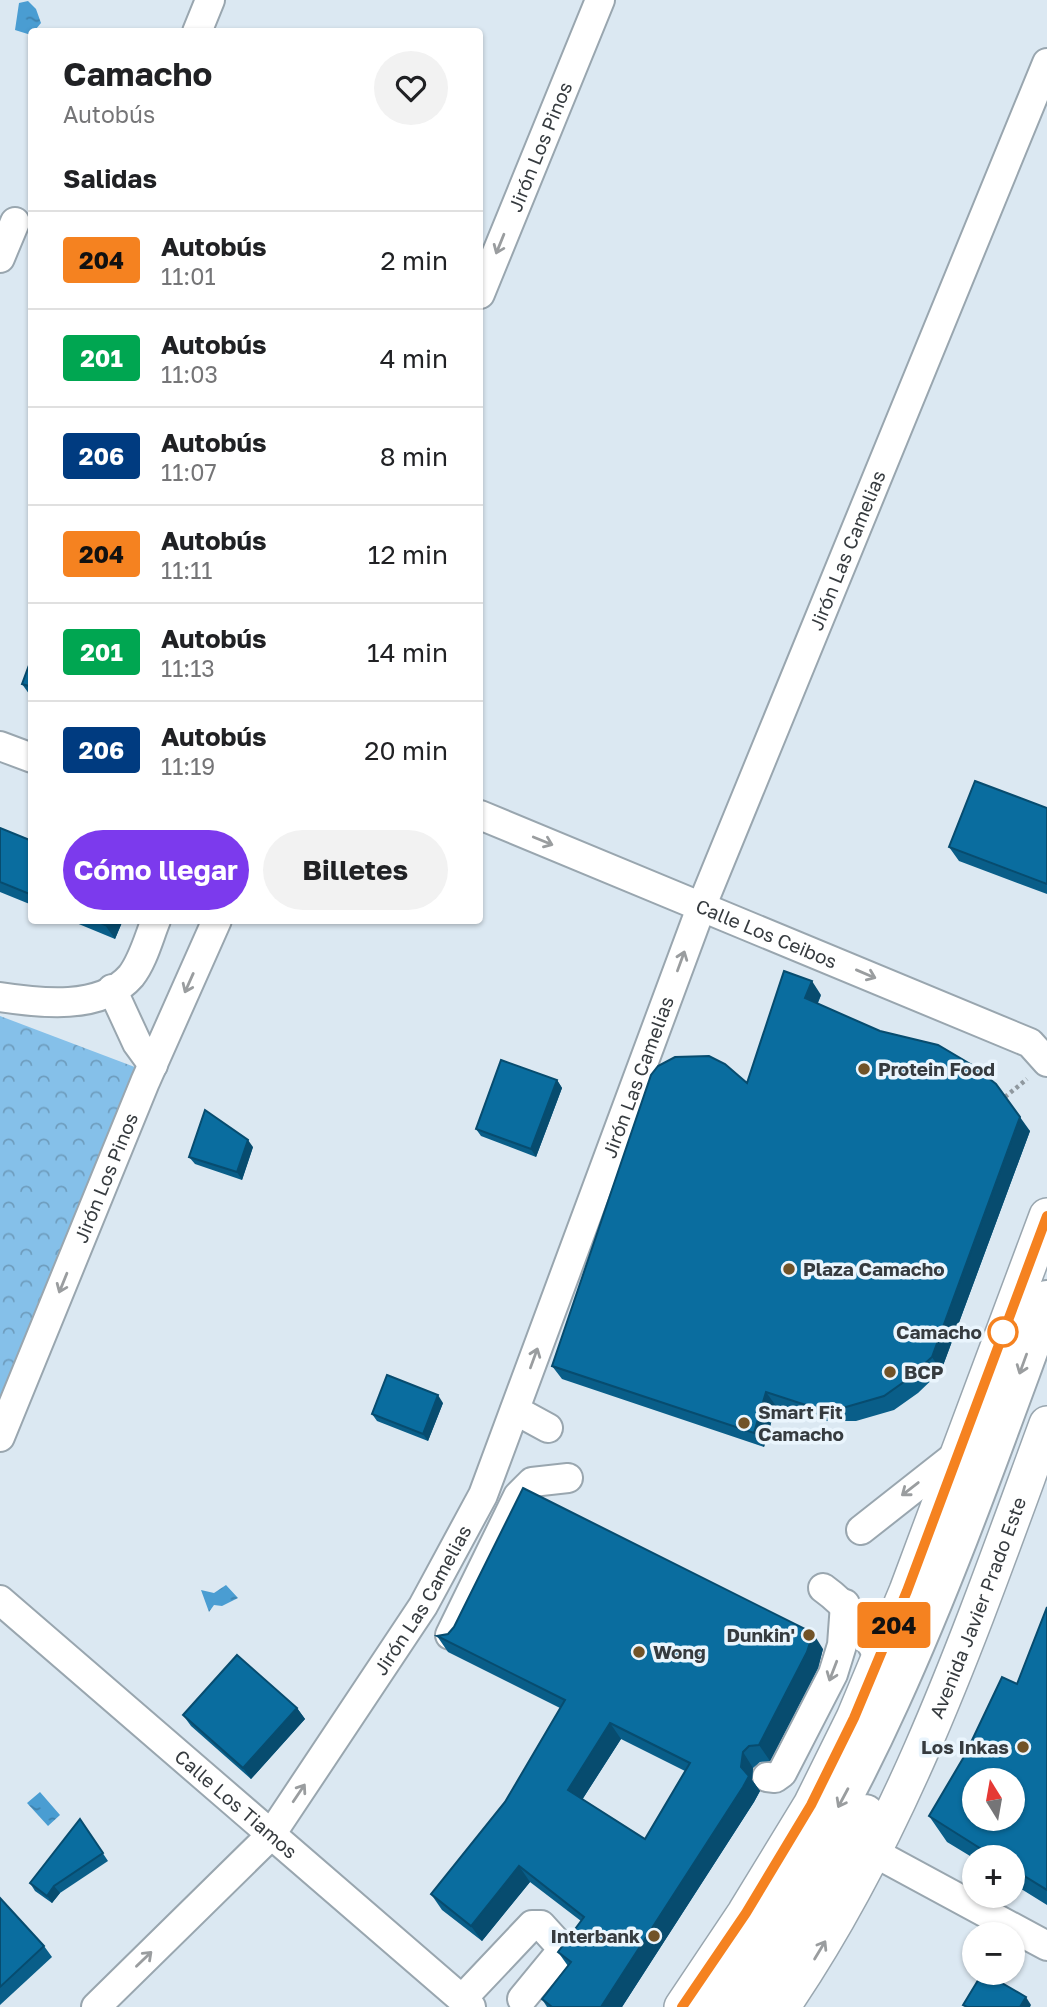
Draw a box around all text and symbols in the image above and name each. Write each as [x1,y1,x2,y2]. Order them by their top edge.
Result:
button: heart [374,51,448,125]
text: Camacho [63,54,212,93]
street label: Jirón Los Pinos [503,78,576,215]
text: Autobús [63,100,155,128]
text: Salidas [63,163,157,194]
text: Autobús [161,231,267,262]
one-way arrow [492,233,505,255]
text: 204 [79,245,124,274]
text: 2 min [380,245,448,276]
text: 11:01 [161,262,216,290]
text: Autobús [161,329,267,360]
text: 201 [80,343,123,372]
text: 4 min [380,343,448,374]
text: 11:03 [161,360,218,388]
text: Autobús [161,427,267,458]
text: 206 [79,441,124,470]
text: 8 min [380,441,448,472]
text: 11:07 [161,458,217,486]
street label: Jirón Las Camelias [804,467,890,634]
text: Autobús [161,525,267,556]
text: 204 [79,539,124,568]
text: 12 min [368,539,448,570]
text: 11:11 [161,556,213,584]
text: Autobús [161,623,267,654]
text: 201 [80,637,123,666]
text: 14 min [367,637,448,668]
text: 11:13 [161,654,215,682]
text: Autobús [161,721,267,752]
text: 206 [79,735,124,764]
text: 20 min [364,735,448,766]
text: 11:19 [161,752,215,780]
button: Cómo llegar [63,830,249,910]
button: Billetes [263,830,448,910]
one-way arrow [531,835,553,848]
street label: Calle Los Ceibos [693,894,841,973]
one-way arrow [676,950,688,972]
one-way arrow [855,969,877,982]
one-way arrow [182,972,195,993]
street label: Jirón Las Camelias [597,993,678,1161]
place label: Protein Food [878,1057,995,1080]
marker: Protein Food [856,1061,872,1077]
street label: Jirón Los Pinos [69,1109,142,1246]
place label: Plaza Camacho [803,1257,945,1280]
marker: Plaza Camacho [781,1261,797,1277]
one-way arrow [56,1272,69,1293]
marker: Camacho [988,1317,1018,1347]
place label: Camacho [896,1320,982,1343]
one-way arrow [529,1348,542,1370]
one-way arrow [1016,1353,1029,1375]
place label: BCP [904,1360,944,1383]
marker: BCP [882,1364,898,1380]
place label: Smart Fit Camacho [758,1400,844,1445]
marker: Smart Fit Camacho [736,1415,752,1431]
one-way arrow [901,1482,919,1497]
street label: Avenida Javier Prado Este [924,1494,1030,1722]
street label: Jirón Las Camelias [368,1521,476,1679]
line badge: 204 [854,1602,934,1648]
text: 204 [871,1610,917,1639]
place label: Dunkin' [727,1623,795,1646]
marker: Dunkin' [801,1627,817,1643]
place label: Wong [653,1640,706,1663]
marker: Wong [631,1644,647,1660]
one-way arrow [826,1659,838,1681]
place label: Los Inkas [921,1735,1009,1758]
marker: Los Inkas [1015,1739,1031,1755]
street label: Calle Los Tiamos [171,1744,302,1863]
north arrow [962,1768,1026,1830]
map controls [962,1768,1025,1985]
one-way arrow [291,1784,306,1803]
one-way arrow [836,1788,850,1808]
button: + [962,1845,1025,1908]
button: − [962,1922,1025,1985]
place label: Interbank [551,1924,640,1947]
marker: Interbank [646,1928,662,1944]
one-way arrow [813,1941,827,1961]
one-way arrow [136,1951,153,1968]

